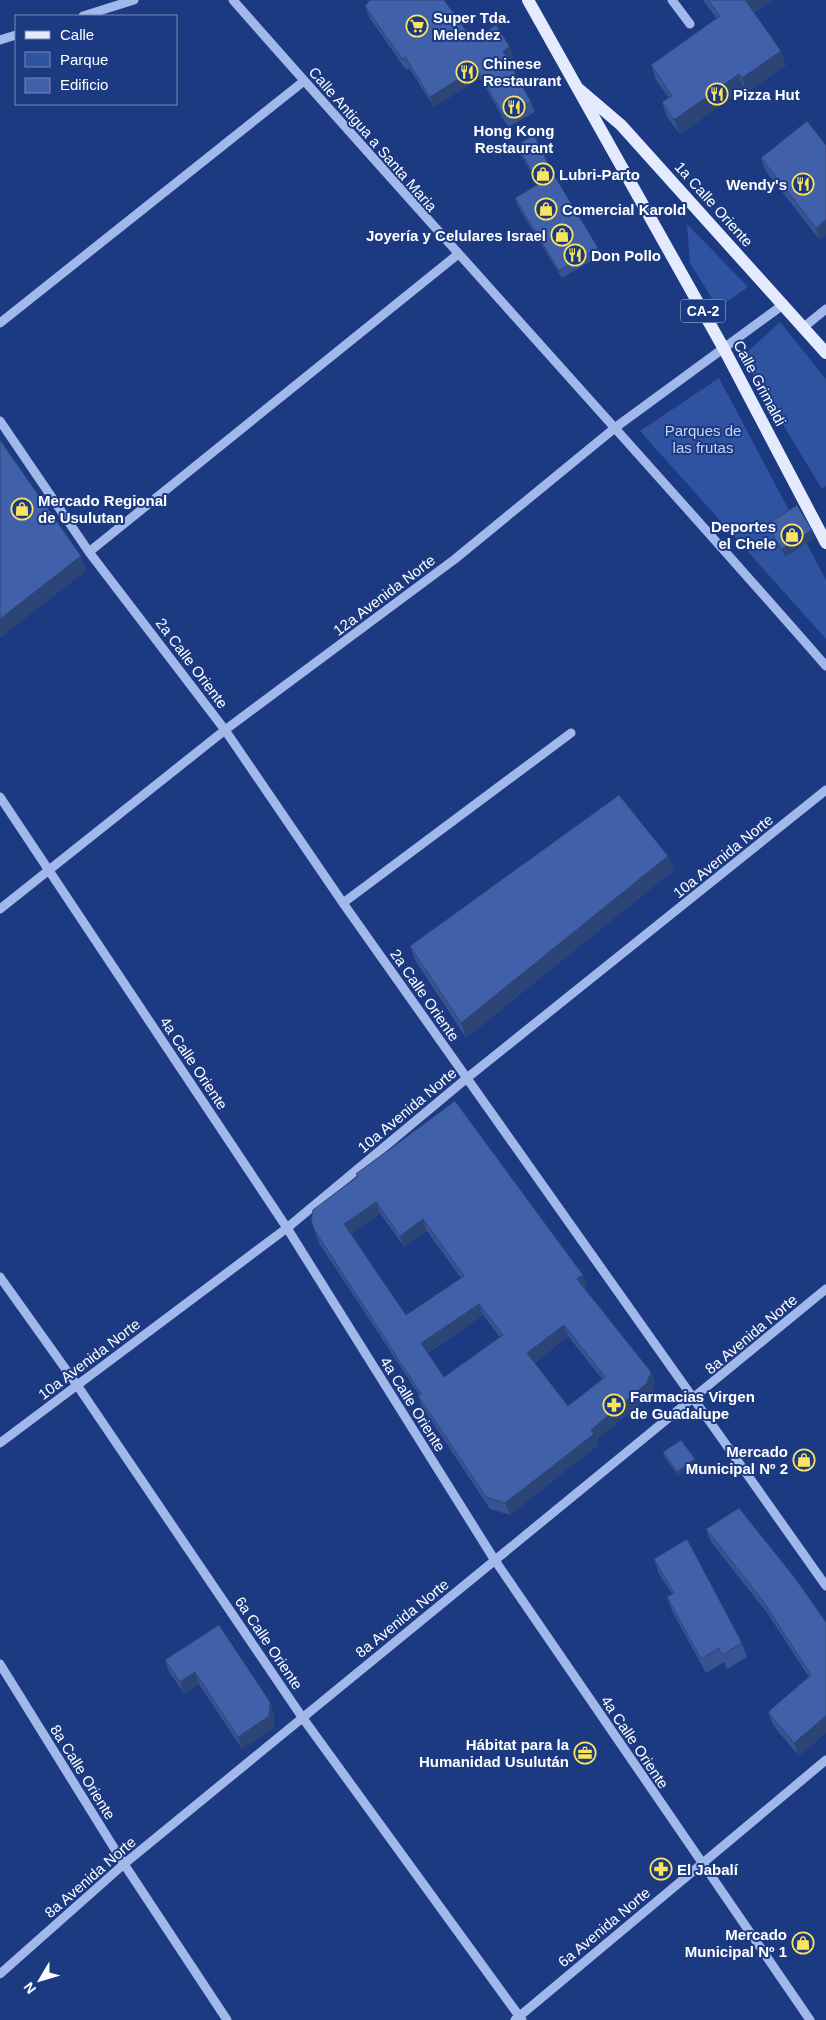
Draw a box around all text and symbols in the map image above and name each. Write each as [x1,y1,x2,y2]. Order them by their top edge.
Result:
place label: Super Tda. Melendez [433,9,511,43]
supermarket icon: Super Tda. Melendez [405,14,429,38]
legend [15,15,178,105]
text: Calle [60,26,94,43]
text: Parque [60,51,108,68]
place label: Chinese Restaurant [483,55,561,89]
restaurant icon: Chinese Restaurant [455,60,479,84]
street label: Calle Antigua a Santa Maria [306,63,441,215]
text: Edificio [60,76,108,93]
restaurant icon: Pizza Hut [705,82,729,106]
place label: Pizza Hut [733,86,800,103]
restaurant icon: Hong Kong Restaurant [502,95,526,119]
place label: Hong Kong Restaurant [474,122,554,156]
street label: 1a Calle Oriente [671,158,757,250]
shop icon: Lubri-Parto [531,162,555,186]
place label: Lubri-Parto [559,166,640,183]
restaurant icon: Wendy's [791,172,815,196]
place label: Wendy's [726,176,787,193]
shop icon: Comercial Karold [534,197,558,221]
place label: Comercial Karold [562,201,686,218]
shop icon: Joyería y Celulares Israel [550,223,574,247]
place label: Joyería y Celulares Israel [366,227,546,244]
restaurant icon: Don Pollo [563,243,587,267]
place label: Don Pollo [591,247,661,264]
road number: CA-2 [680,300,726,322]
street label: Calle Grimaldi [730,337,790,429]
park label: Parques de las frutas [665,422,741,456]
place label: Mercado Regional de Usulutan [38,492,167,526]
shop icon: Mercado Regional de Usulutan [10,497,34,521]
place label: Deportes el Chele [711,518,776,552]
shop icon: Deportes el Chele [780,523,804,547]
street label: 12a Avenida Norte [330,551,438,639]
street label: 2a Calle Oriente [153,615,231,711]
street label: 10a Avenida Norte [670,811,776,901]
street label: 2a Calle Oriente [387,946,463,1044]
street label: 4a Calle Oriente [157,1013,231,1113]
street label: 10a Avenida Norte [354,1064,460,1156]
street label: 8a Avenida Norte [702,1291,800,1377]
street label: 10a Avenida Norte [35,1315,143,1403]
street label: 4a Calle Oriente [377,1354,449,1454]
place label: Farmacias Virgen de Guadalupe [630,1388,755,1422]
pharmacy icon: Farmacias Virgen de Guadalupe [602,1393,626,1417]
place label: Mercado Municipal Nº 2 [686,1443,788,1477]
shop icon: Mercado Municipal Nº 2 [792,1448,816,1472]
street label: 8a Avenida Norte [352,1575,452,1661]
street label: 6a Calle Oriente [232,1593,306,1693]
street label: 4a Calle Oriente [598,1692,672,1792]
street label: 8a Calle Oriente [47,1722,119,1822]
place label: Hábitat para la Humanidad Usulután [419,1736,570,1770]
office icon: Hábitat para la Humanidad Usulután [573,1741,597,1765]
street label: 8a Avenida Norte [41,1833,139,1921]
pharmacy icon: El Jabalí [649,1857,673,1881]
place label: El Jabalí [677,1861,739,1878]
street label: 6a Avenida Norte [555,1884,653,1970]
place label: Mercado Municipal Nº 1 [685,1926,787,1960]
shop icon: Mercado Municipal Nº 1 [791,1931,815,1955]
north arrow [15,1955,65,2005]
text: N [20,1979,39,1997]

